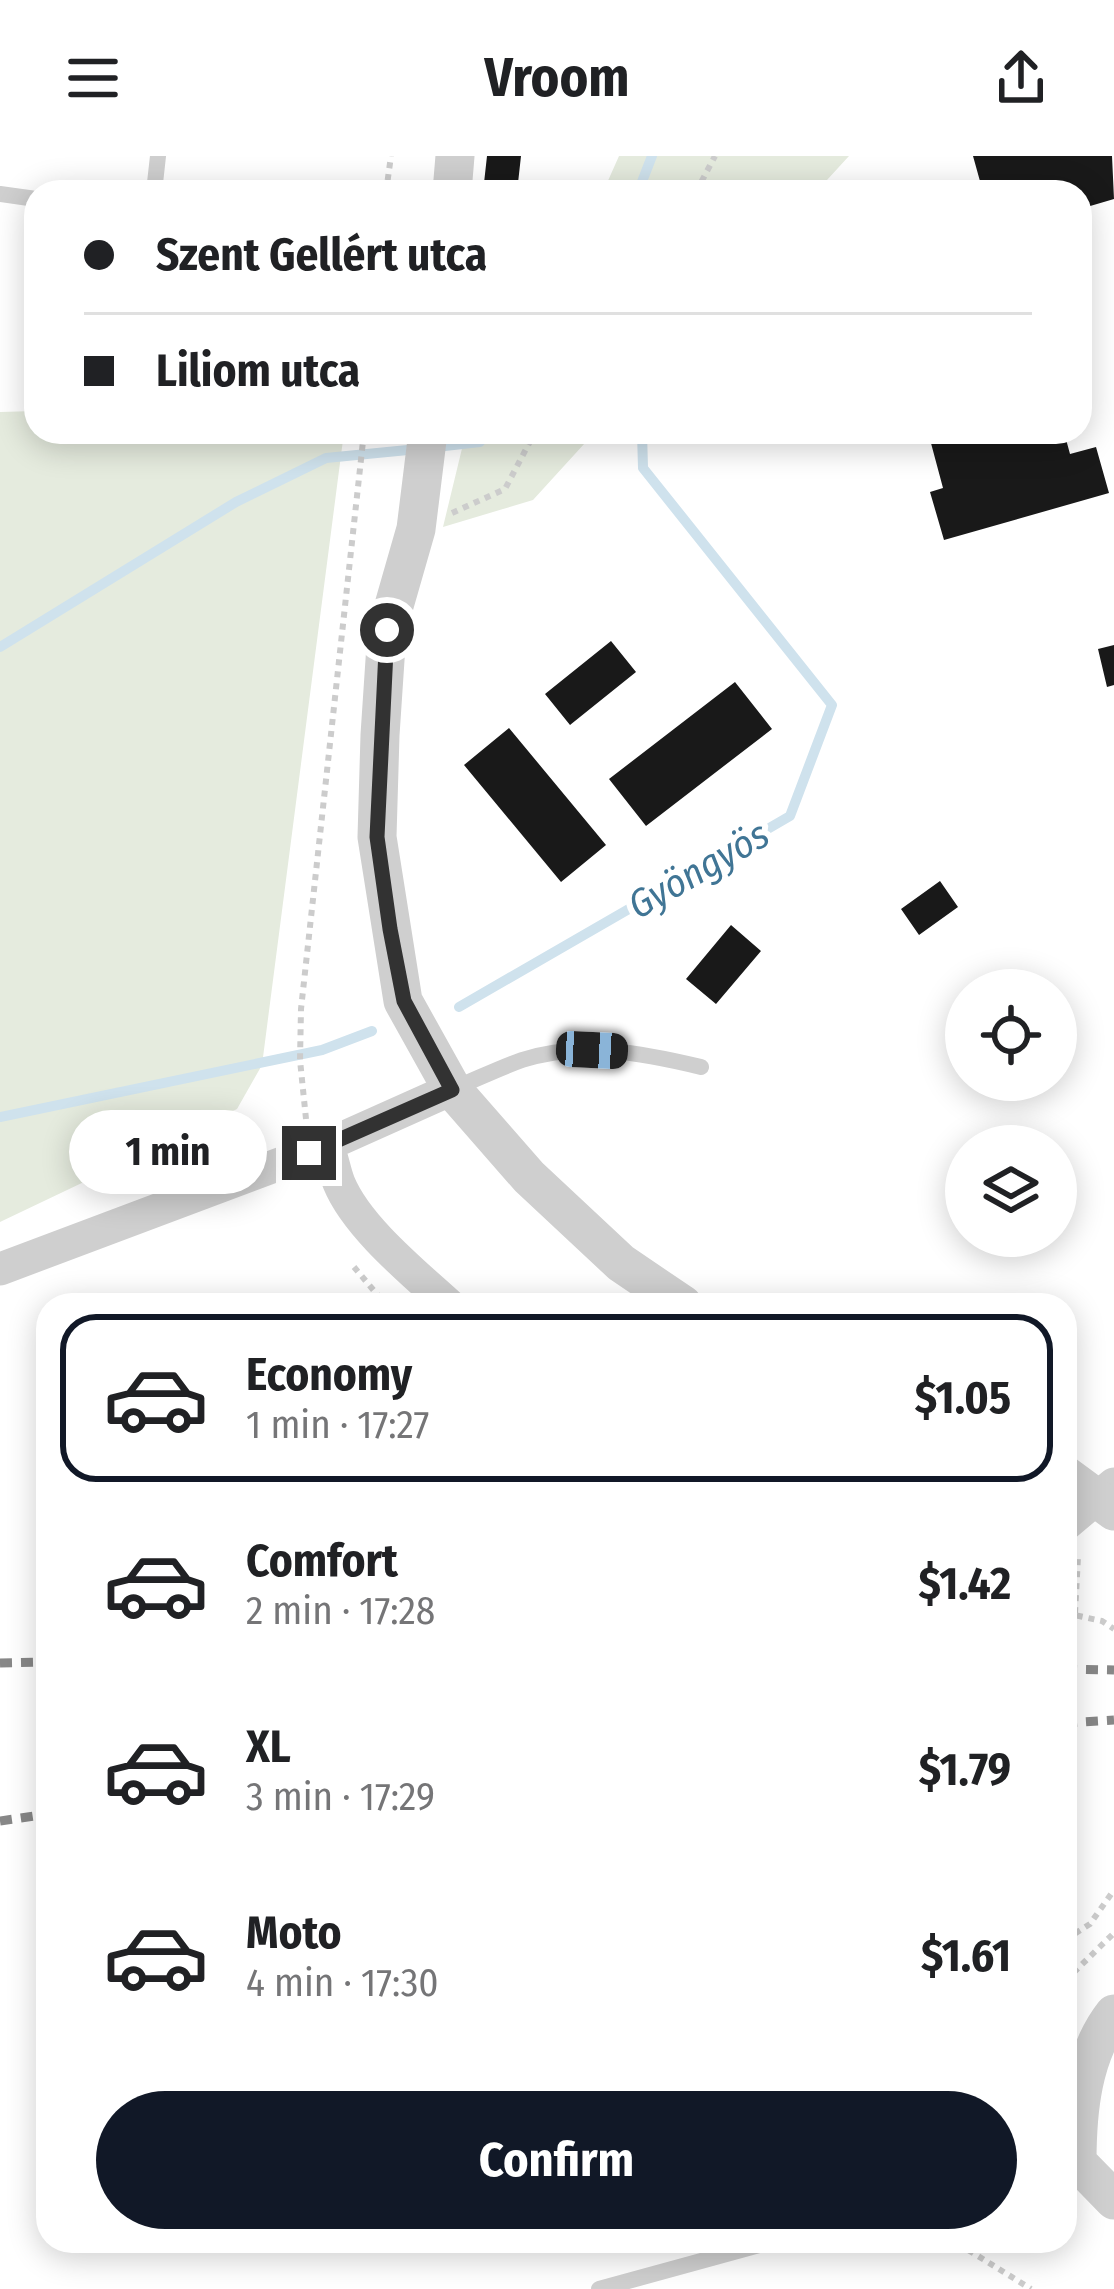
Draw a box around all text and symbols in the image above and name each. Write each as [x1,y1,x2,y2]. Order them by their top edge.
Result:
icon: menu [60,45,126,111]
icon: share [988,45,1054,111]
text: Vroom [485,46,629,110]
text: Szent Gellért utca [156,228,487,282]
text: Liliom utca [156,344,360,398]
route start [360,603,414,657]
water label: Gyöngyös [620,811,777,928]
map controls [945,969,1077,1257]
button: locate [945,969,1077,1101]
car [555,1030,629,1070]
callout: 1 min [69,1111,267,1195]
button: layers [945,1125,1077,1257]
route end [282,1126,336,1180]
text: 1 min [126,1129,210,1175]
icon: car [102,1344,210,1452]
text: Economy [246,1348,412,1402]
text: $1.05 [915,1371,1011,1425]
text: 1 min · 17:27 [246,1402,429,1448]
icon: car [102,1530,210,1638]
text: Comfort [246,1534,398,1588]
text: $1.42 [918,1557,1011,1611]
text: 2 min · 17:28 [246,1588,435,1634]
icon: car [102,1716,210,1824]
text: XL [246,1720,291,1774]
text: $1.79 [919,1743,1011,1797]
text: 3 min · 17:29 [246,1774,435,1820]
icon: car [102,1902,210,2010]
text: Moto [246,1906,342,1960]
text: $1.61 [921,1929,1011,1983]
text: 4 min · 17:30 [246,1960,439,2006]
button: Confirm [96,2091,1017,2229]

